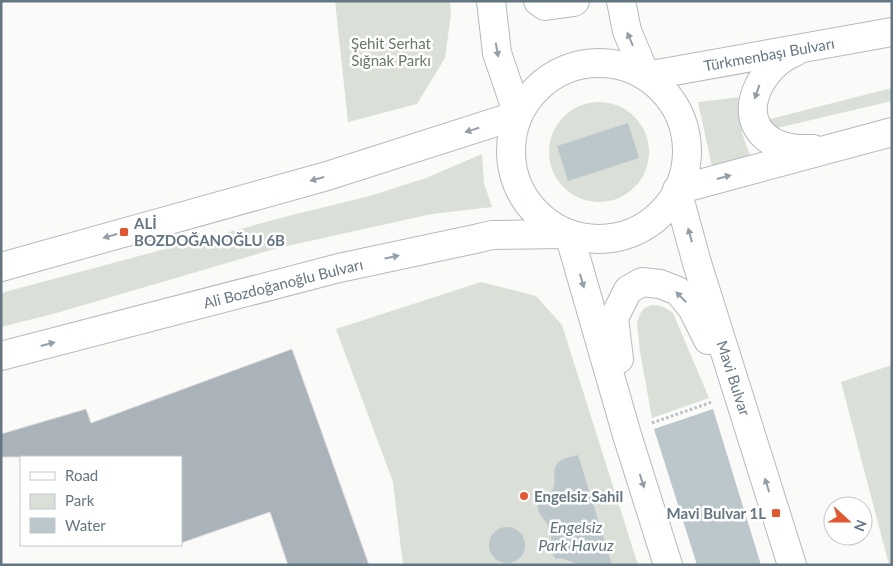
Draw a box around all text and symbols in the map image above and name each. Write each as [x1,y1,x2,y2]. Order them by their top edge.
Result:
one-way arrow [626,32,634,46]
park label: Şehit Serhat Sığnak Parkı [351,34,432,69]
street label: Türkmenbaşı Bulvarı [702,34,836,74]
one-way arrow [494,42,502,58]
one-way arrow [753,85,761,100]
one-way arrow [464,127,479,134]
one-way arrow [717,173,732,181]
one-way arrow [309,175,324,183]
place label: ALİ BOZDOĞANOĞLU 6B [133,214,285,249]
marker: ALİ BOZDOĞANOĞLU 6B [118,226,130,238]
one-way arrow [685,228,693,243]
one-way arrow [102,233,117,241]
one-way arrow [385,252,401,260]
street label: Ali Bozdoğanoğlu Bulvarı [201,254,365,312]
one-way arrow [579,274,587,289]
one-way arrow [675,291,687,303]
street label: Mavi Bulvar [713,338,755,418]
one-way arrow [41,340,56,348]
legend [20,456,182,546]
text: Road [65,466,98,484]
one-way arrow [639,474,646,489]
one-way arrow [763,477,771,492]
place label: Engelsiz Sahil [534,487,623,505]
marker: Engelsiz Sahil [518,490,530,502]
text: Park [65,491,95,509]
north arrow [823,496,873,546]
place label: Mavi Bulvar 1L [667,504,766,522]
marker: Mavi Bulvar 1L [770,507,782,519]
text: Water [65,516,106,534]
water label: Engelsiz Park Havuz [538,517,614,554]
text: N [851,518,870,534]

